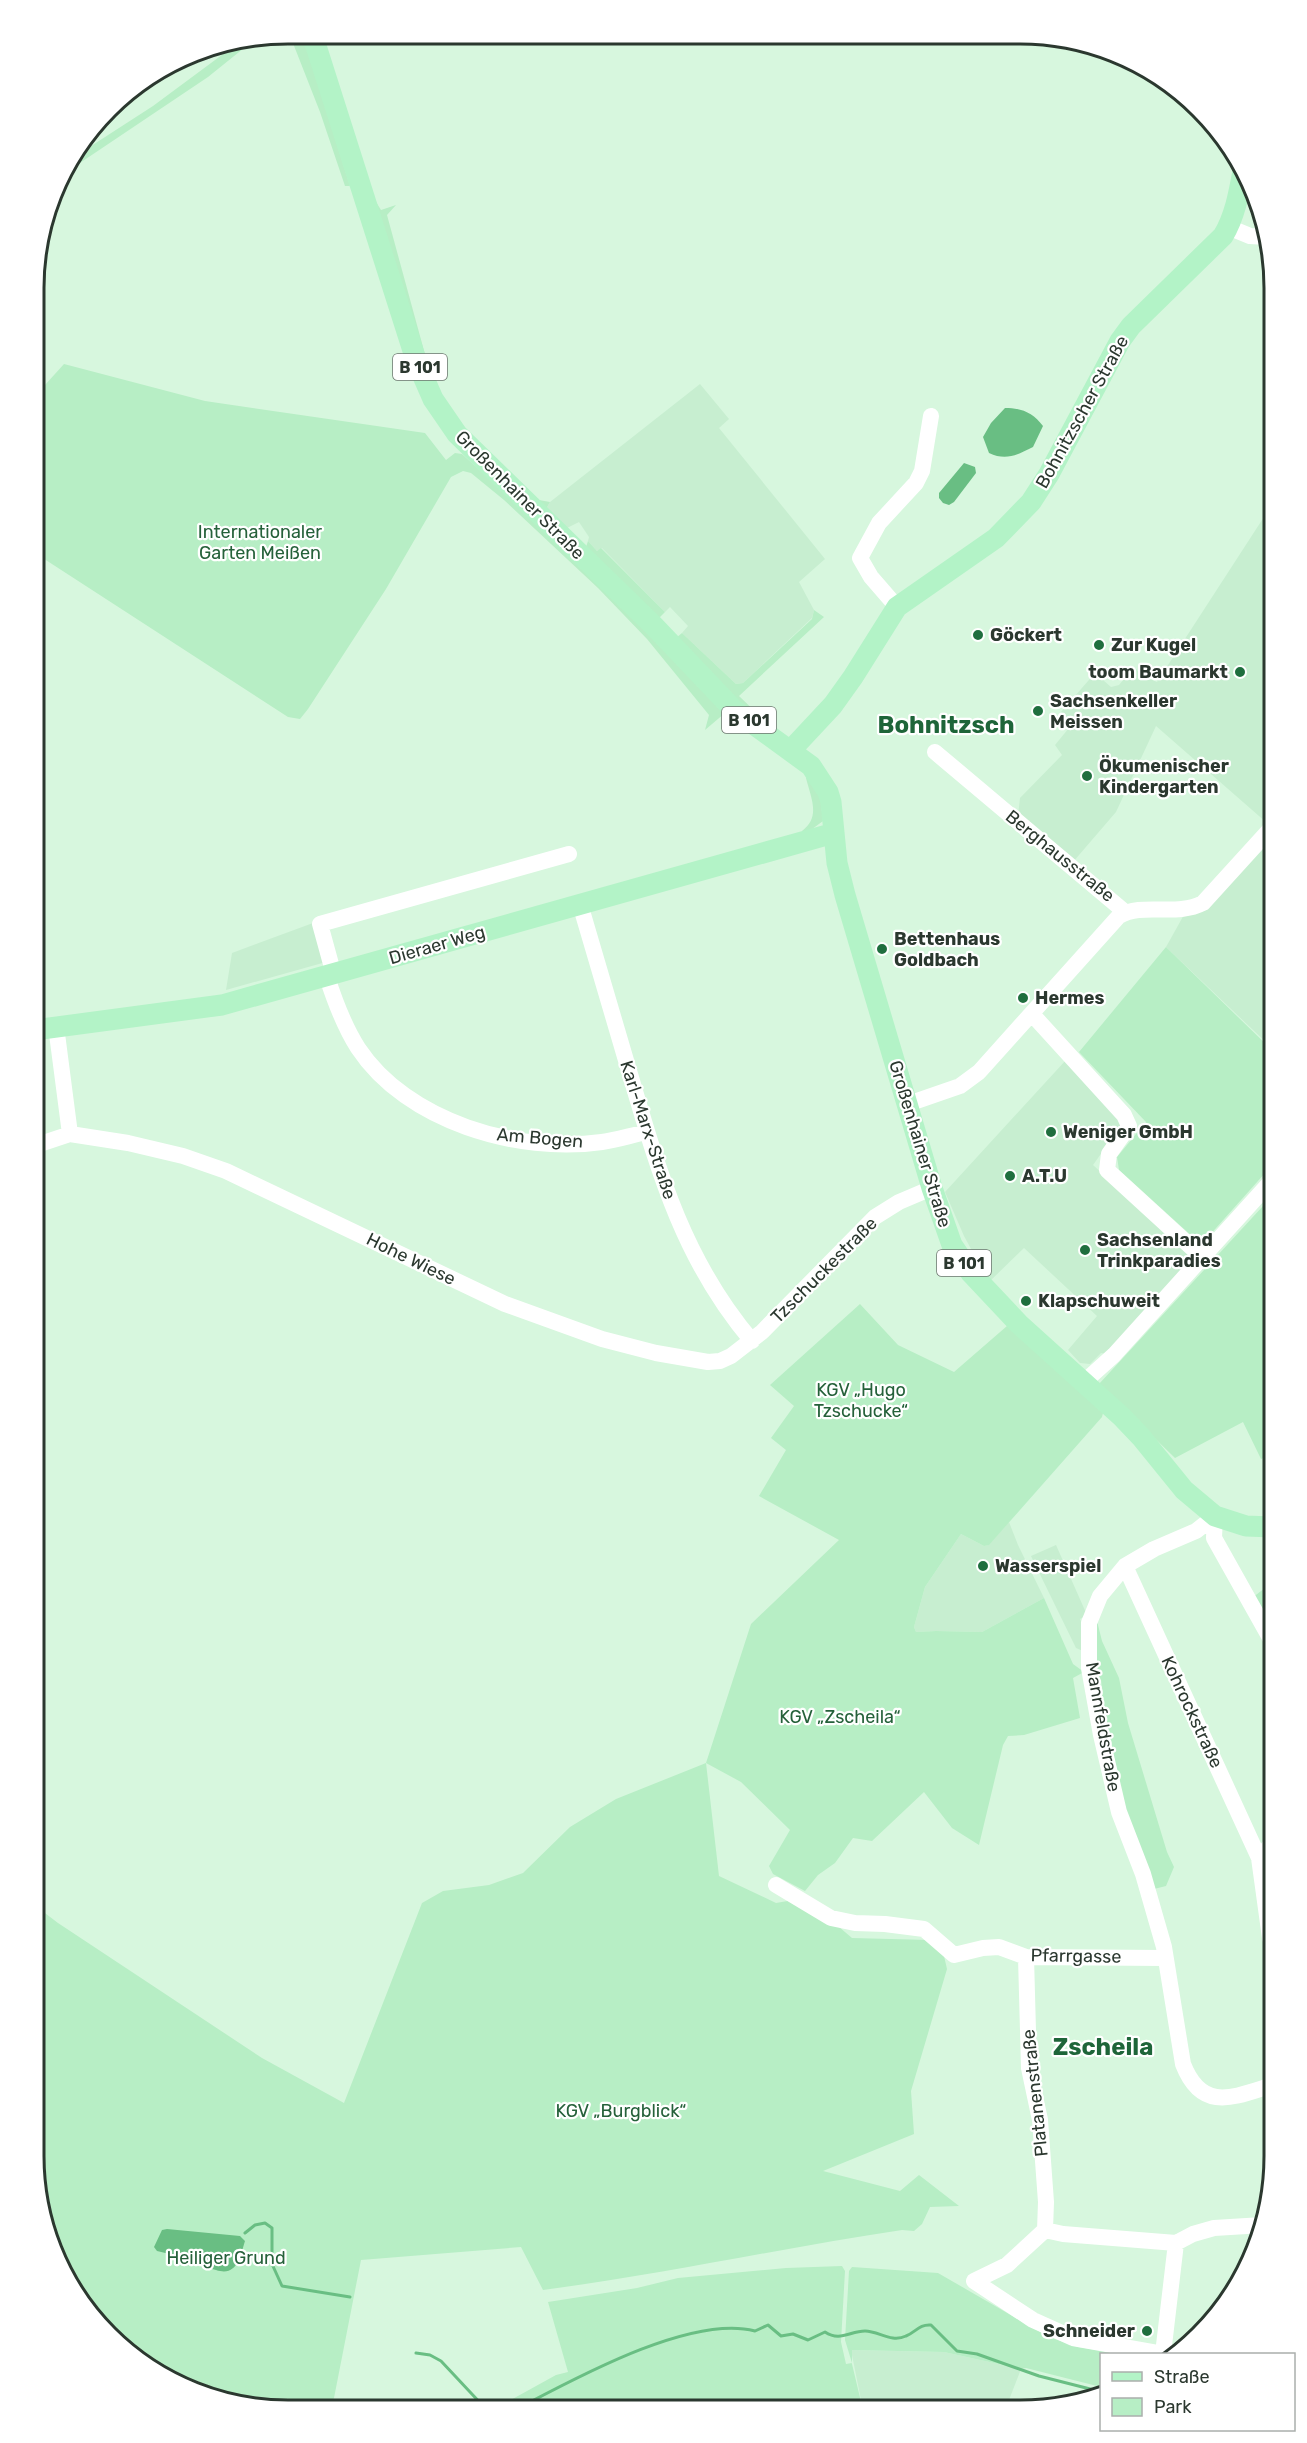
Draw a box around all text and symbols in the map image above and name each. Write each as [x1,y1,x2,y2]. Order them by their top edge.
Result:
street label: Bohnitzscher Straße [1031,332,1133,492]
road number: B 101 [393,354,447,380]
street label: Großenhainer Straße [451,426,589,564]
park label: Internationaler Garten Meißen [198,521,322,564]
place label: Göckert [990,624,1062,646]
marker: Göckert [971,628,985,642]
place label: Zur Kugel [1111,634,1196,656]
marker: Zur Kugel [1092,638,1106,652]
place label: toom Baumarkt [1088,661,1228,683]
marker: toom Baumarkt [1233,665,1247,679]
place label: Sachsenkeller Meissen [1050,690,1177,733]
marker: Sachsenkeller Meissen [1031,704,1045,718]
road number: B 101 [722,707,776,733]
district label: Bohnitzsch [878,711,1014,739]
place label: Ökumenischer Kindergarten [1099,755,1229,798]
marker: Ökumenischer Kindergarten [1080,769,1094,783]
street label: Berghausstraße [1001,805,1119,907]
street label: Dieraer Weg [386,921,488,969]
place label: Bettenhaus Goldbach [894,928,1000,971]
marker: Bettenhaus Goldbach [875,942,889,956]
place label: Hermes [1035,987,1104,1009]
marker: Hermes [1016,991,1030,1005]
street label: Karl-Marx-Straße [615,1058,681,1202]
street label: Großenhainer Straße [884,1058,956,1230]
place label: Weniger GmbH [1063,1121,1193,1143]
street label: Am Bogen [496,1123,584,1153]
marker: Weniger GmbH [1044,1125,1058,1139]
place label: A.T.U [1022,1165,1067,1187]
marker: A.T.U [1003,1169,1017,1183]
street label: Tzschuckestraße [766,1212,882,1328]
street label: Hohe Wiese [363,1228,459,1290]
place label: Sachsenland Trinkparadies [1097,1229,1221,1272]
marker: Sachsenland Trinkparadies [1078,1243,1092,1257]
road number: B 101 [937,1250,991,1276]
place label: Klapschuweit [1038,1290,1160,1312]
marker: Klapschuweit [1019,1294,1033,1308]
park label: KGV „Hugo Tzschucke“ [814,1379,908,1422]
place label: Wasserspiel [995,1555,1101,1577]
marker: Wasserspiel [976,1559,990,1573]
street label: Kohrockstraße [1156,1652,1228,1772]
street label: Mannfeldstraße [1081,1660,1125,1794]
park label: KGV „Zscheila“ [779,1706,901,1728]
street label: Pfarrgasse [1030,1944,1122,1968]
street label: Platanenstraße [1017,2028,1053,2158]
district label: Zscheila [1053,2033,1153,2061]
park label: KGV „Burgblick“ [556,2100,686,2122]
park label: Heiliger Grund [166,2247,286,2269]
place label: Schneider [1043,2320,1135,2342]
marker: Schneider [1140,2324,1154,2338]
legend [1100,2353,1295,2431]
text: Straße [1154,2366,1210,2388]
text: Park [1154,2396,1192,2418]

